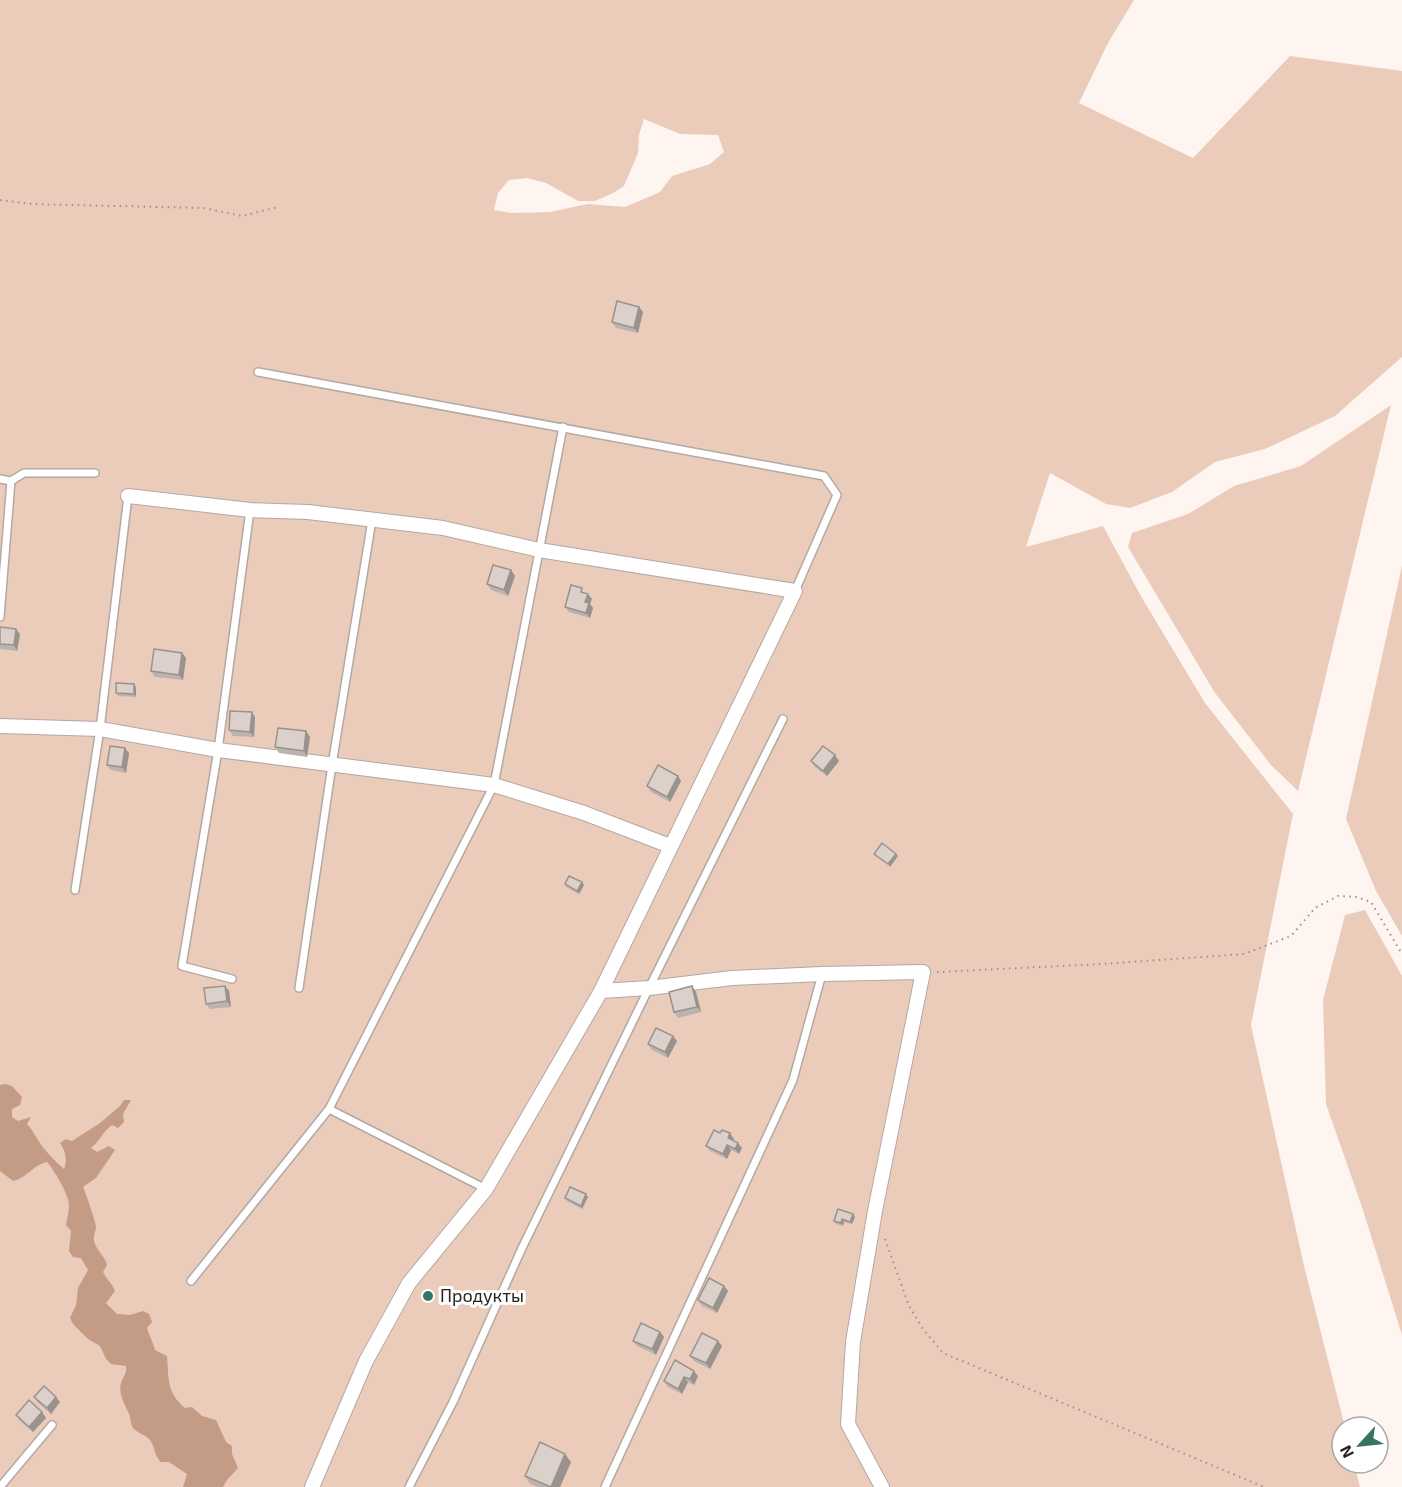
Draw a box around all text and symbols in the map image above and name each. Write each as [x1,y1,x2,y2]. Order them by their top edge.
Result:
place label: Продукты [440,1284,524,1306]
marker: Продукты [421,1289,435,1303]
north arrow [1330,1415,1390,1475]
text: N [1335,1443,1357,1462]

